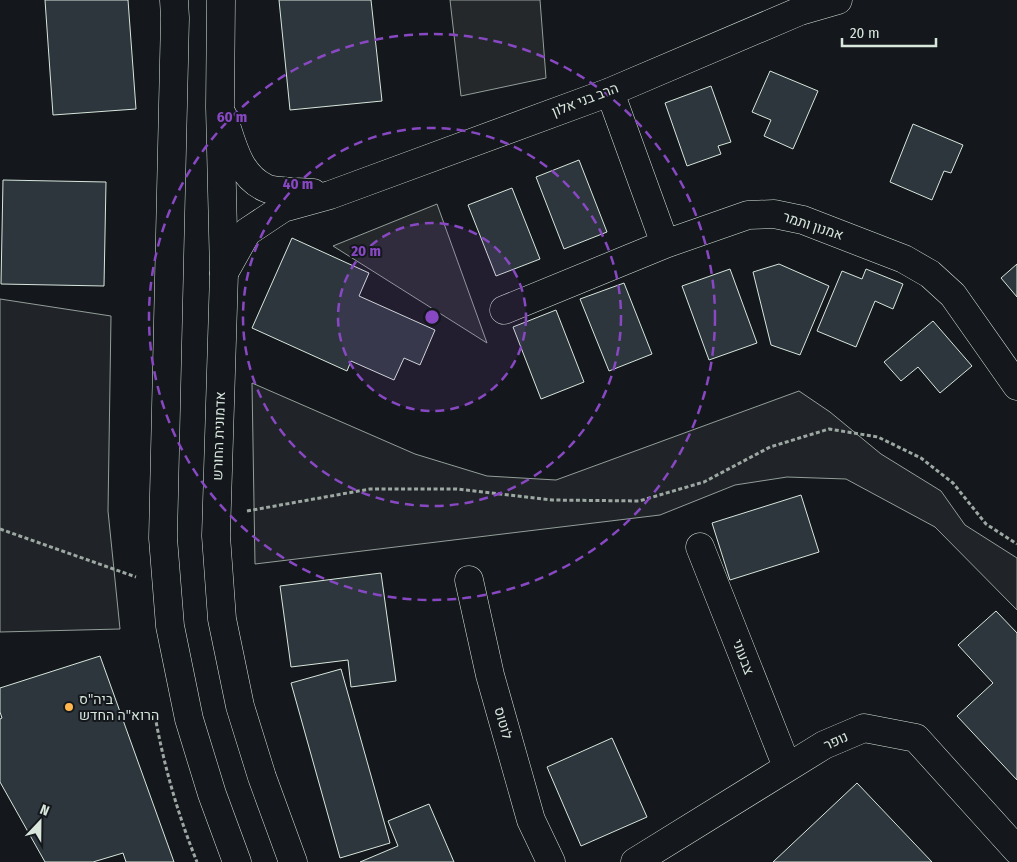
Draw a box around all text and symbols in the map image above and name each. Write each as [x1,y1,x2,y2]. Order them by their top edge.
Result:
scale bar [842,15,936,47]
text: 20 m [850,24,880,42]
street label: הרב בני אלון [549,80,621,120]
text: 60 m [217,108,247,126]
text: 40 m [283,175,313,193]
street label: אמנון ותמר [780,208,846,244]
text: 20 m [350,242,381,260]
centre of rings [423,308,441,326]
street label: אדמונית החורש [209,391,229,481]
street label: צבעוני [729,637,758,677]
place label: ביה"ס הרוא"ה החדש [79,691,159,724]
marker: ביה"ס הרוא"ה החדש [63,701,75,713]
street label: לוטוס [490,705,516,741]
street label: נופר [821,728,851,754]
north arrow [15,797,65,847]
text: N [38,801,52,820]

